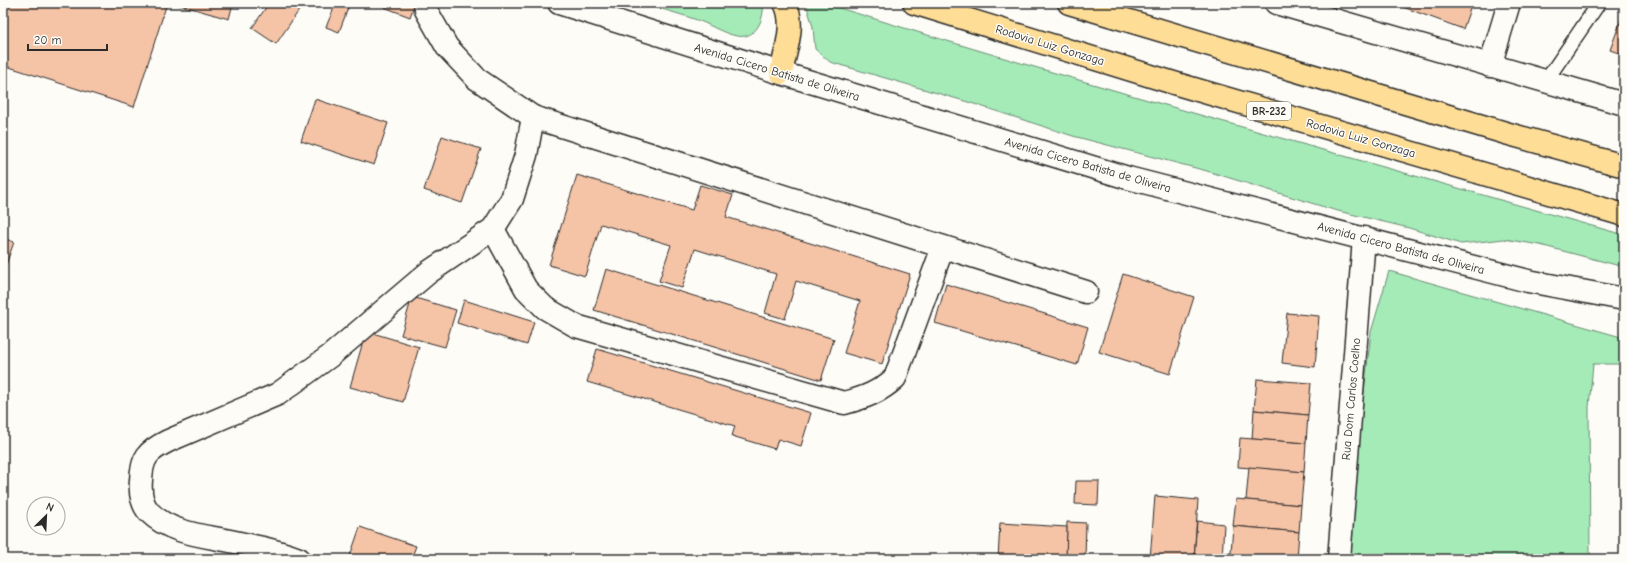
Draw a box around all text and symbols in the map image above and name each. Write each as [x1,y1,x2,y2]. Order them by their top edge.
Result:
street label: Rodovia Luiz Gonzaga [994,22,1106,68]
scale bar [28,26,107,52]
text: 20 m [34,33,62,47]
street label: Avenida Cicero Batista de Oliveira [693,40,861,104]
road number: BR-232 [1247,102,1291,120]
street label: Rodovia Luiz Gonzaga [1305,116,1417,160]
street label: Avenida Cicero Batista de Oliveira [1003,135,1173,195]
street label: Avenida Cicero Batista de Oliveira [1316,219,1486,277]
street label: Rua Dom Carlos Coelho [1339,337,1363,461]
north arrow [26,496,66,536]
text: N [44,500,56,515]

